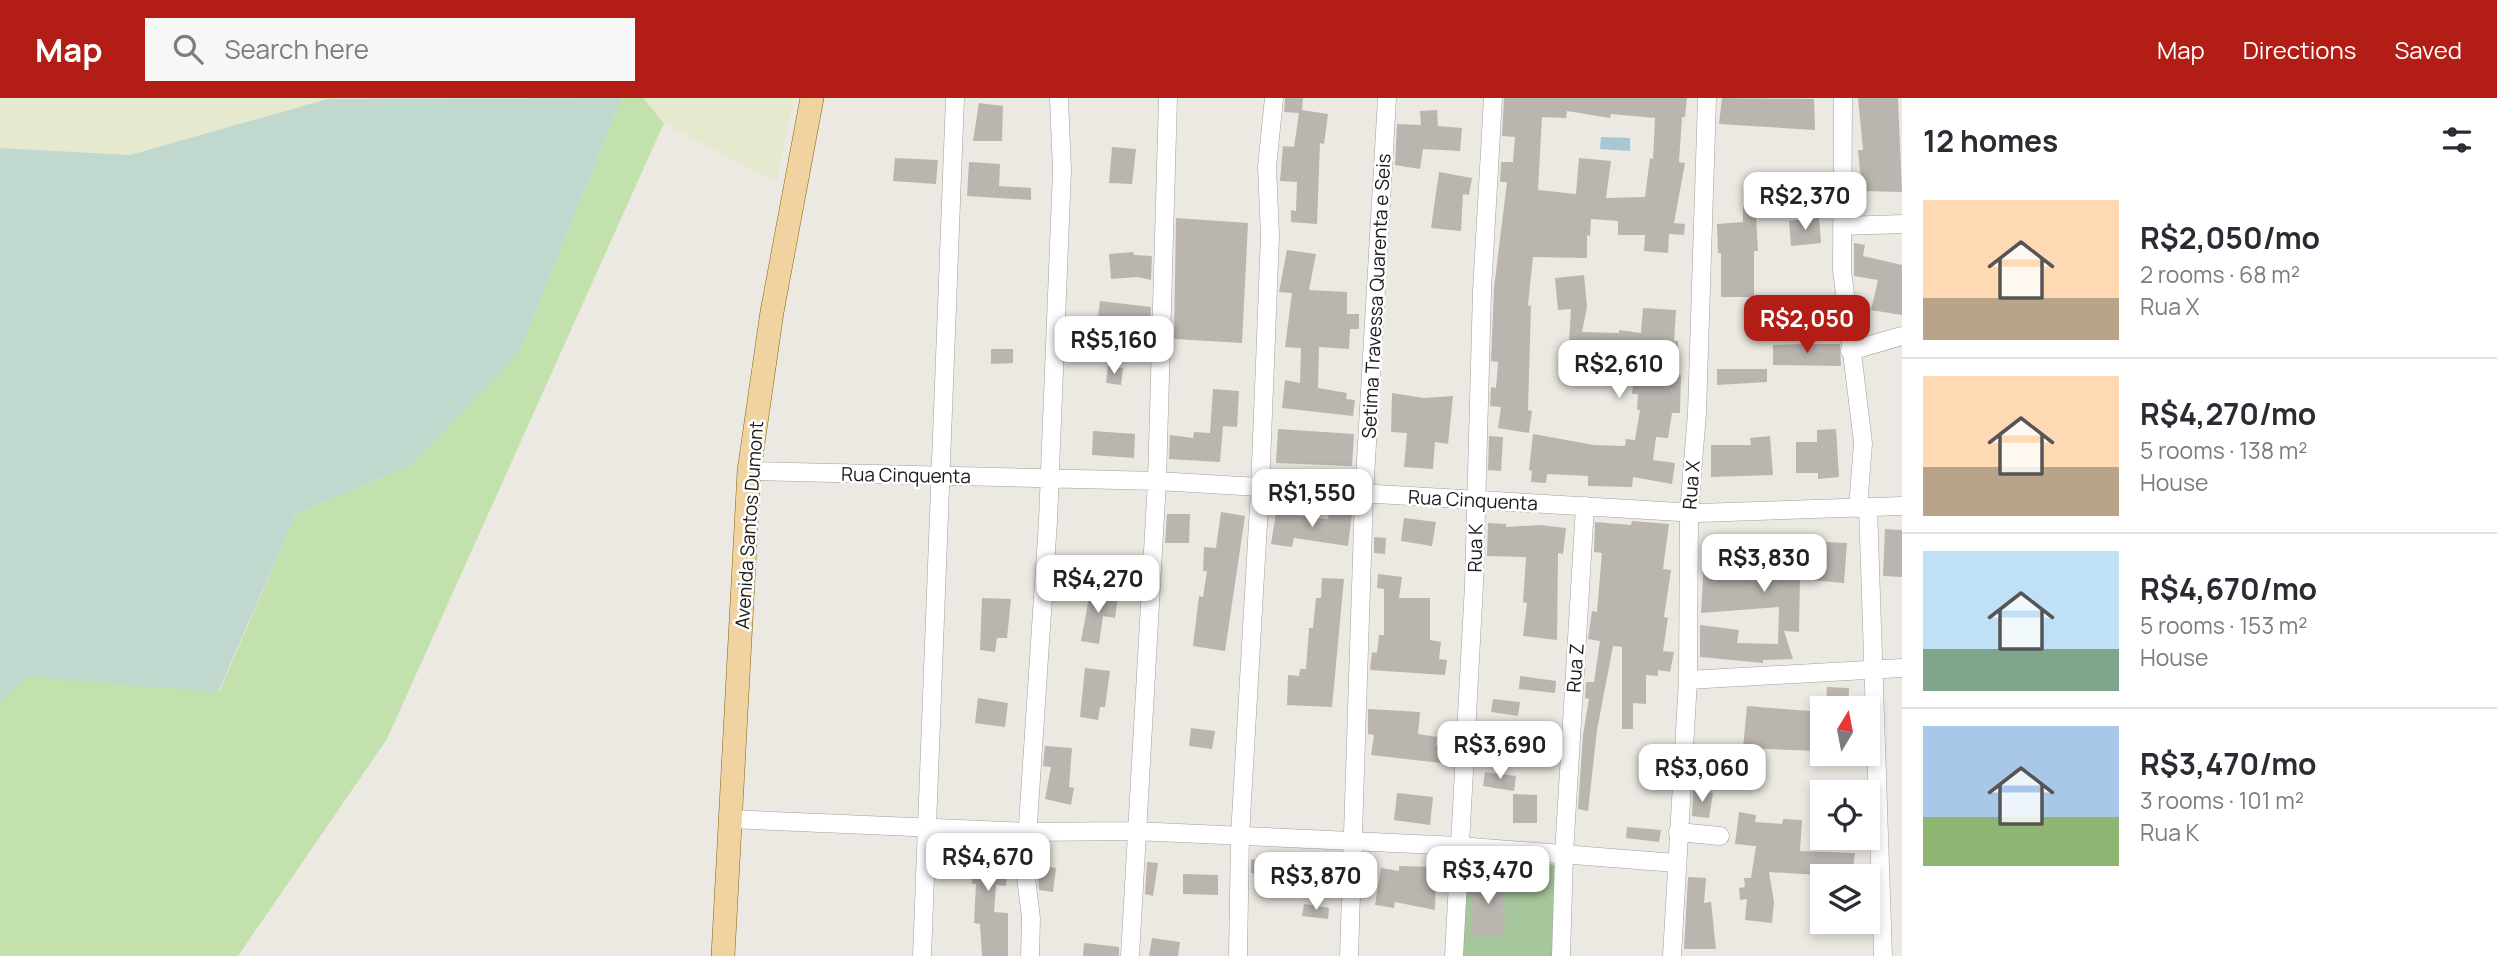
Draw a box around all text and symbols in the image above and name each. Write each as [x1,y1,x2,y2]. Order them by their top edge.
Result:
search box [145,18,635,81]
text: Map [35,27,103,72]
icon: search [169,30,207,68]
text: Search here [225,31,369,67]
text: Map [2157,33,2205,66]
text: Directions [2243,33,2356,66]
text: Saved [2394,33,2462,66]
text: 12 homes [1923,120,2058,161]
icon: filters [2438,121,2476,159]
street label: Setima Travessa Quarenta e Seis [1356,153,1396,439]
pin: R$2,370 [1740,172,1870,232]
text: R$2,370 [1759,179,1851,211]
text: R$2,050/mo [2140,217,2320,258]
icon: home [1979,228,2063,312]
text: 2 rooms · 68 m² [2140,258,2300,290]
text: Rua X [2140,290,2199,322]
pin: R$2,050 [1742,296,1872,355]
text: R$2,050 [1760,302,1854,334]
pin: R$5,160 [1049,316,1179,376]
text: R$5,160 [1071,323,1157,355]
pin: R$2,610 [1554,341,1684,400]
text: R$2,610 [1574,347,1664,379]
text: R$4,270/mo [2140,393,2316,434]
icon: home [1979,404,2063,488]
street label: Avenida Santos Dumont [729,420,769,630]
text: 5 rooms · 138 m² [2140,434,2307,466]
street label: Rua X [1676,459,1706,510]
street label: Rua Cinquenta [841,461,971,489]
text: House [2140,466,2209,498]
pin: R$1,550 [1247,470,1377,529]
text: R$1,550 [1268,476,1356,508]
street label: Rua Cinquenta [1408,484,1538,516]
street label: Rua K [1462,523,1488,573]
pin: R$3,830 [1699,534,1829,594]
text: R$3,830 [1718,541,1810,573]
pin: R$4,270 [1033,556,1163,615]
text: R$4,270 [1052,562,1144,594]
text: R$4,670/mo [2140,568,2317,609]
icon: home [1979,579,2063,663]
text: 5 rooms · 153 m² [2140,609,2307,641]
text: House [2140,641,2209,673]
street label: Rua Z [1560,643,1590,693]
north arrow [1810,696,1880,766]
map controls [1810,696,1880,934]
pin: R$3,690 [1435,722,1565,781]
text: R$3,690 [1453,728,1547,760]
text: R$3,470/mo [2140,743,2317,784]
pin: R$3,060 [1637,744,1767,804]
text: R$3,060 [1655,751,1749,783]
icon: home [1979,754,2063,838]
button: locate [1810,780,1880,850]
text: 3 rooms · 101 m² [2140,784,2304,816]
text: Rua K [2140,816,2199,848]
pin: R$4,670 [923,834,1053,893]
text: R$4,670 [942,840,1034,872]
pin: R$3,470 [1423,846,1553,906]
pin: R$3,870 [1251,852,1381,912]
text: R$3,470 [1442,853,1534,885]
text: R$3,870 [1270,859,1362,891]
button: layers [1810,864,1880,934]

